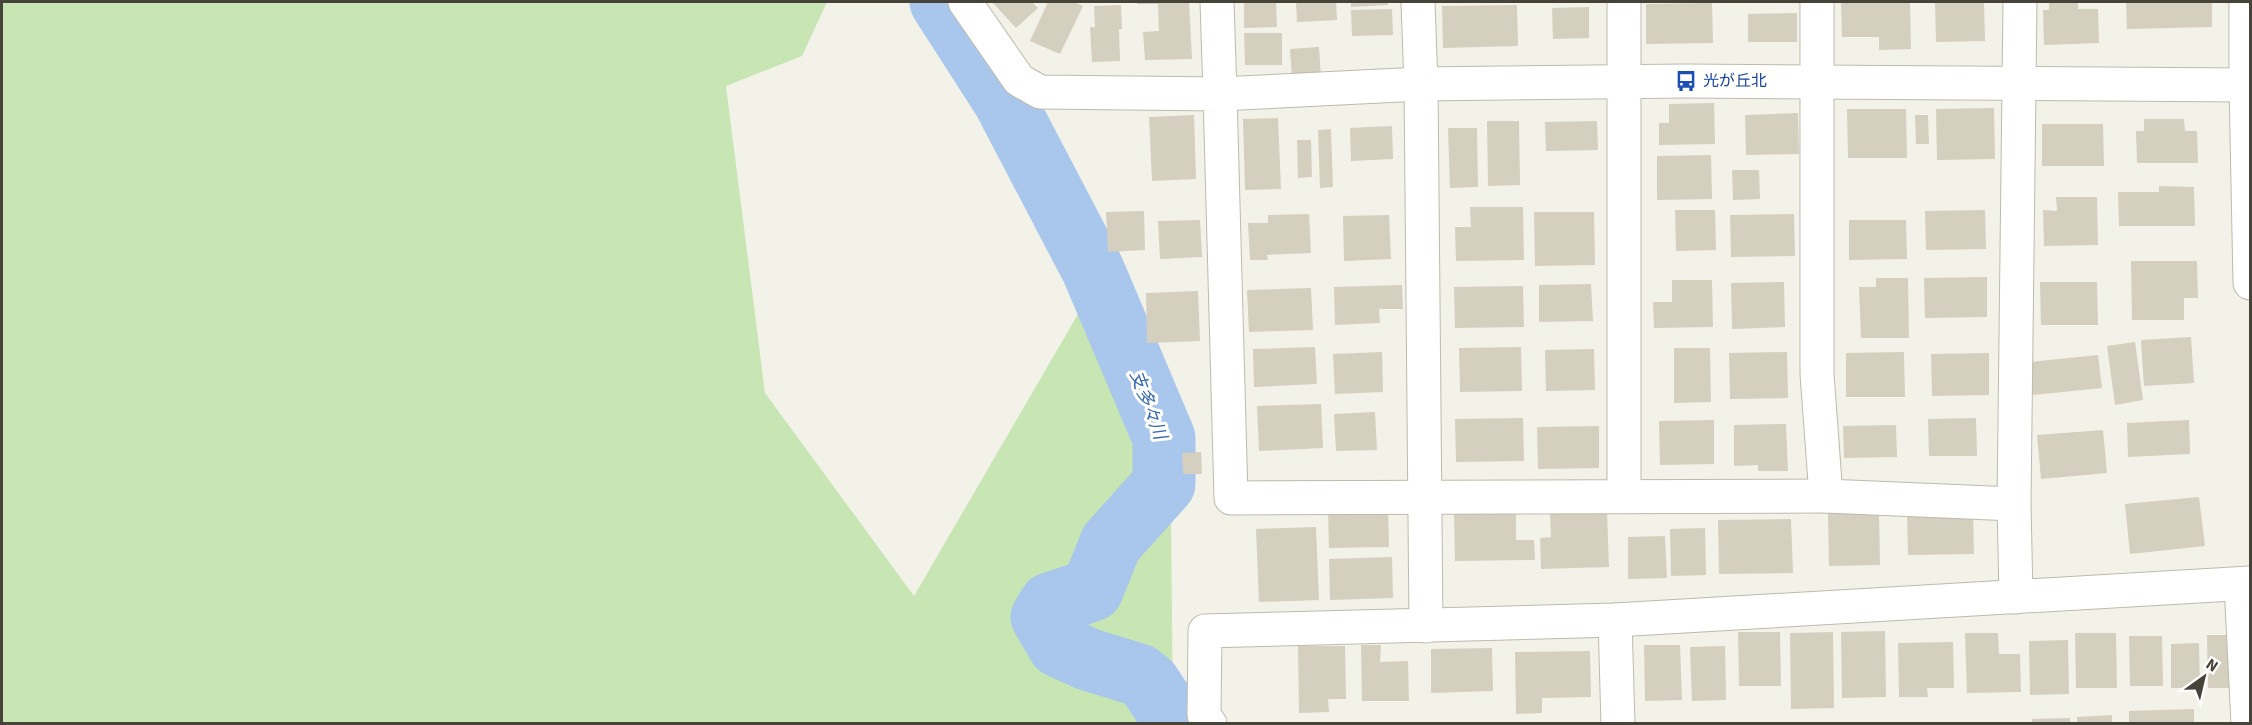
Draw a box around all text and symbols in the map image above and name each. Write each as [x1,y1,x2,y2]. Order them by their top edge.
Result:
bus stop icon: 光が丘北 [1674,69,1698,93]
place label: 光が丘北 [1703,70,1767,92]
water label: 支多々川 [1123,367,1173,445]
north arrow [2174,647,2234,707]
text: N [2201,653,2222,677]

